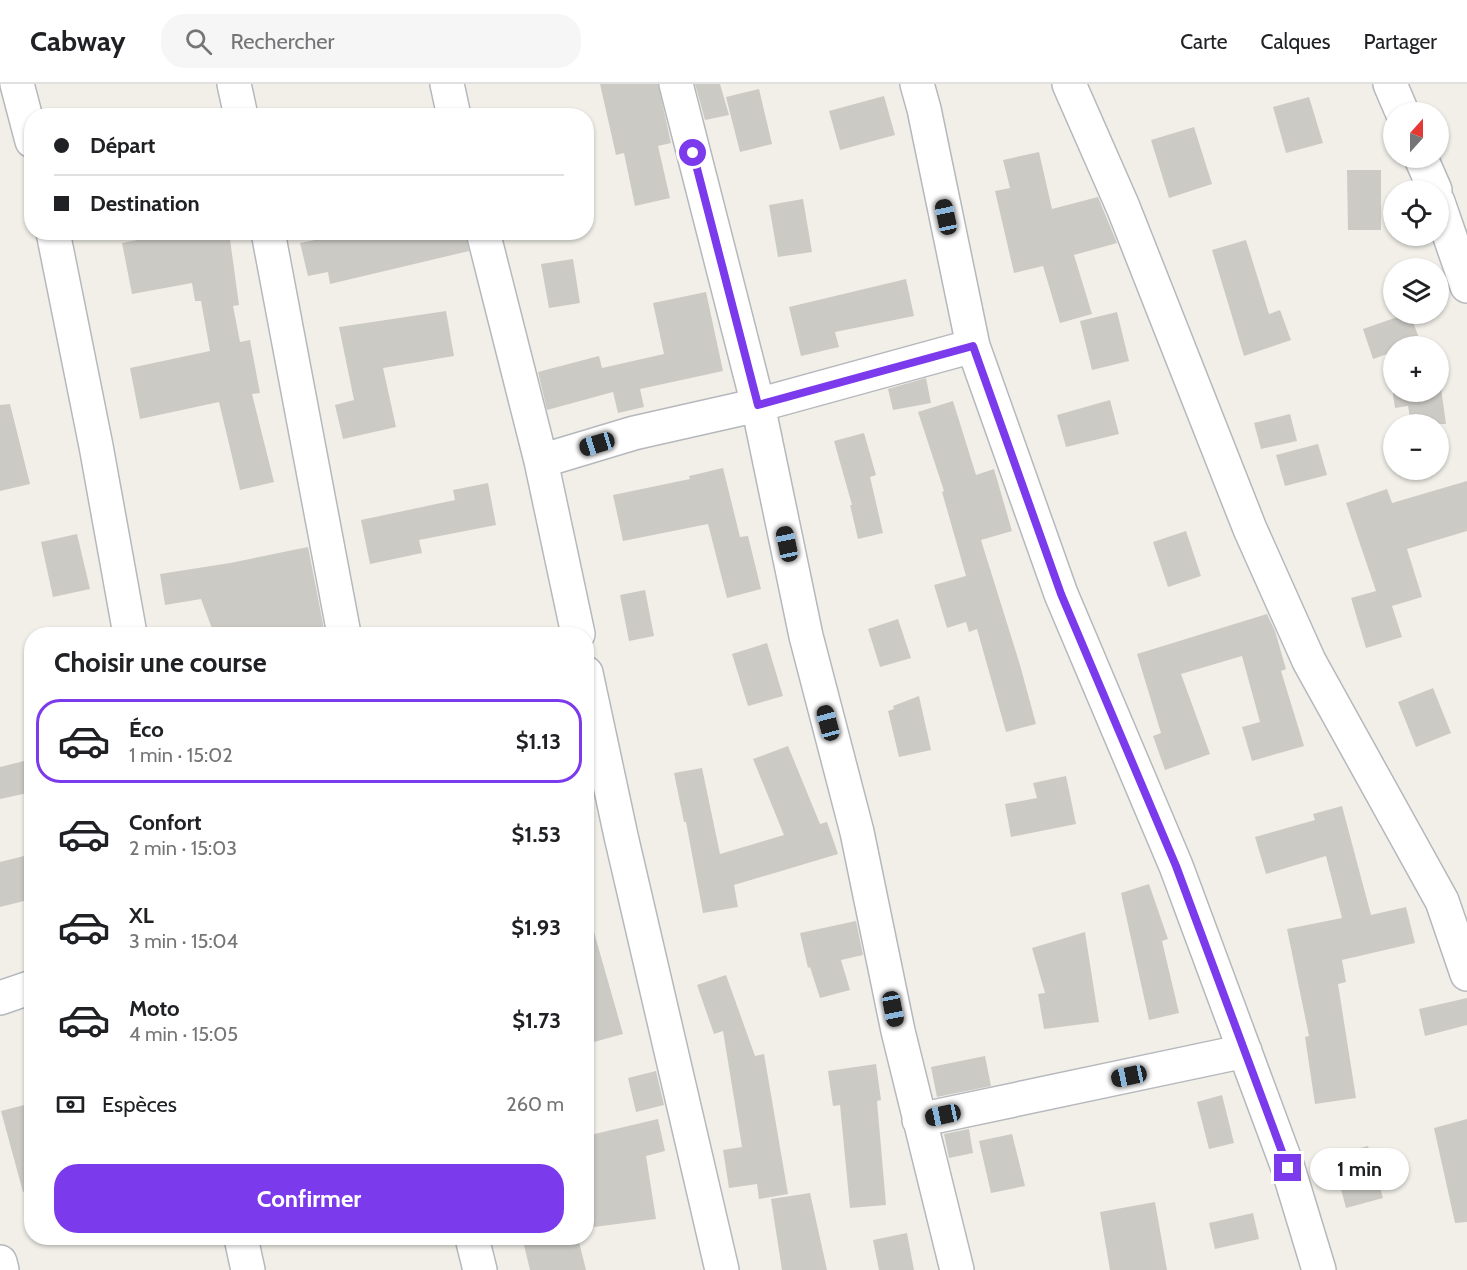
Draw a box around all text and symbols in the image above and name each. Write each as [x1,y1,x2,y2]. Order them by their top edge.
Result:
search box [161,14,581,68]
text: Cabway [30,24,125,58]
icon: search [182,25,215,58]
text: Rechercher [230,28,335,55]
text: Carte [1180,29,1228,54]
text: Calques [1261,29,1331,54]
text: Partager [1364,29,1437,54]
north arrow [1383,102,1449,168]
map controls [1383,102,1449,480]
text: Départ [90,132,155,159]
route start [679,139,706,166]
button: locate [1383,180,1449,246]
text: Destination [90,190,200,217]
car [933,198,959,236]
button: layers [1383,258,1449,324]
button: + [1383,336,1449,402]
button: − [1383,414,1449,480]
car [577,430,617,458]
car [774,525,800,563]
text: Choisir une course [54,646,267,679]
car [815,703,841,743]
icon: car [57,714,111,768]
text: Éco [129,716,164,743]
text: $1.13 [516,728,561,755]
text: 1 min · 15:02 [129,743,233,767]
icon: car [57,807,111,861]
text: Confort [129,809,202,836]
text: $1.53 [512,821,561,848]
text: 2 min · 15:03 [129,836,237,860]
icon: car [57,900,111,954]
text: XL [129,902,154,929]
text: $1.93 [511,914,561,941]
text: 3 min · 15:04 [129,929,238,953]
car [881,990,905,1028]
icon: car [57,993,111,1047]
text: Moto [129,995,180,1022]
text: $1.73 [512,1007,561,1034]
text: 4 min · 15:05 [129,1022,238,1046]
car [1110,1063,1148,1089]
icon: cash [54,1088,87,1121]
text: Espèces [102,1091,177,1118]
text: 260 m [506,1092,564,1116]
car [924,1102,962,1128]
callout: 1 min [1309,1147,1408,1189]
route end [1274,1154,1301,1181]
text: 1 min [1337,1157,1382,1181]
button: Confirmer [54,1164,564,1233]

